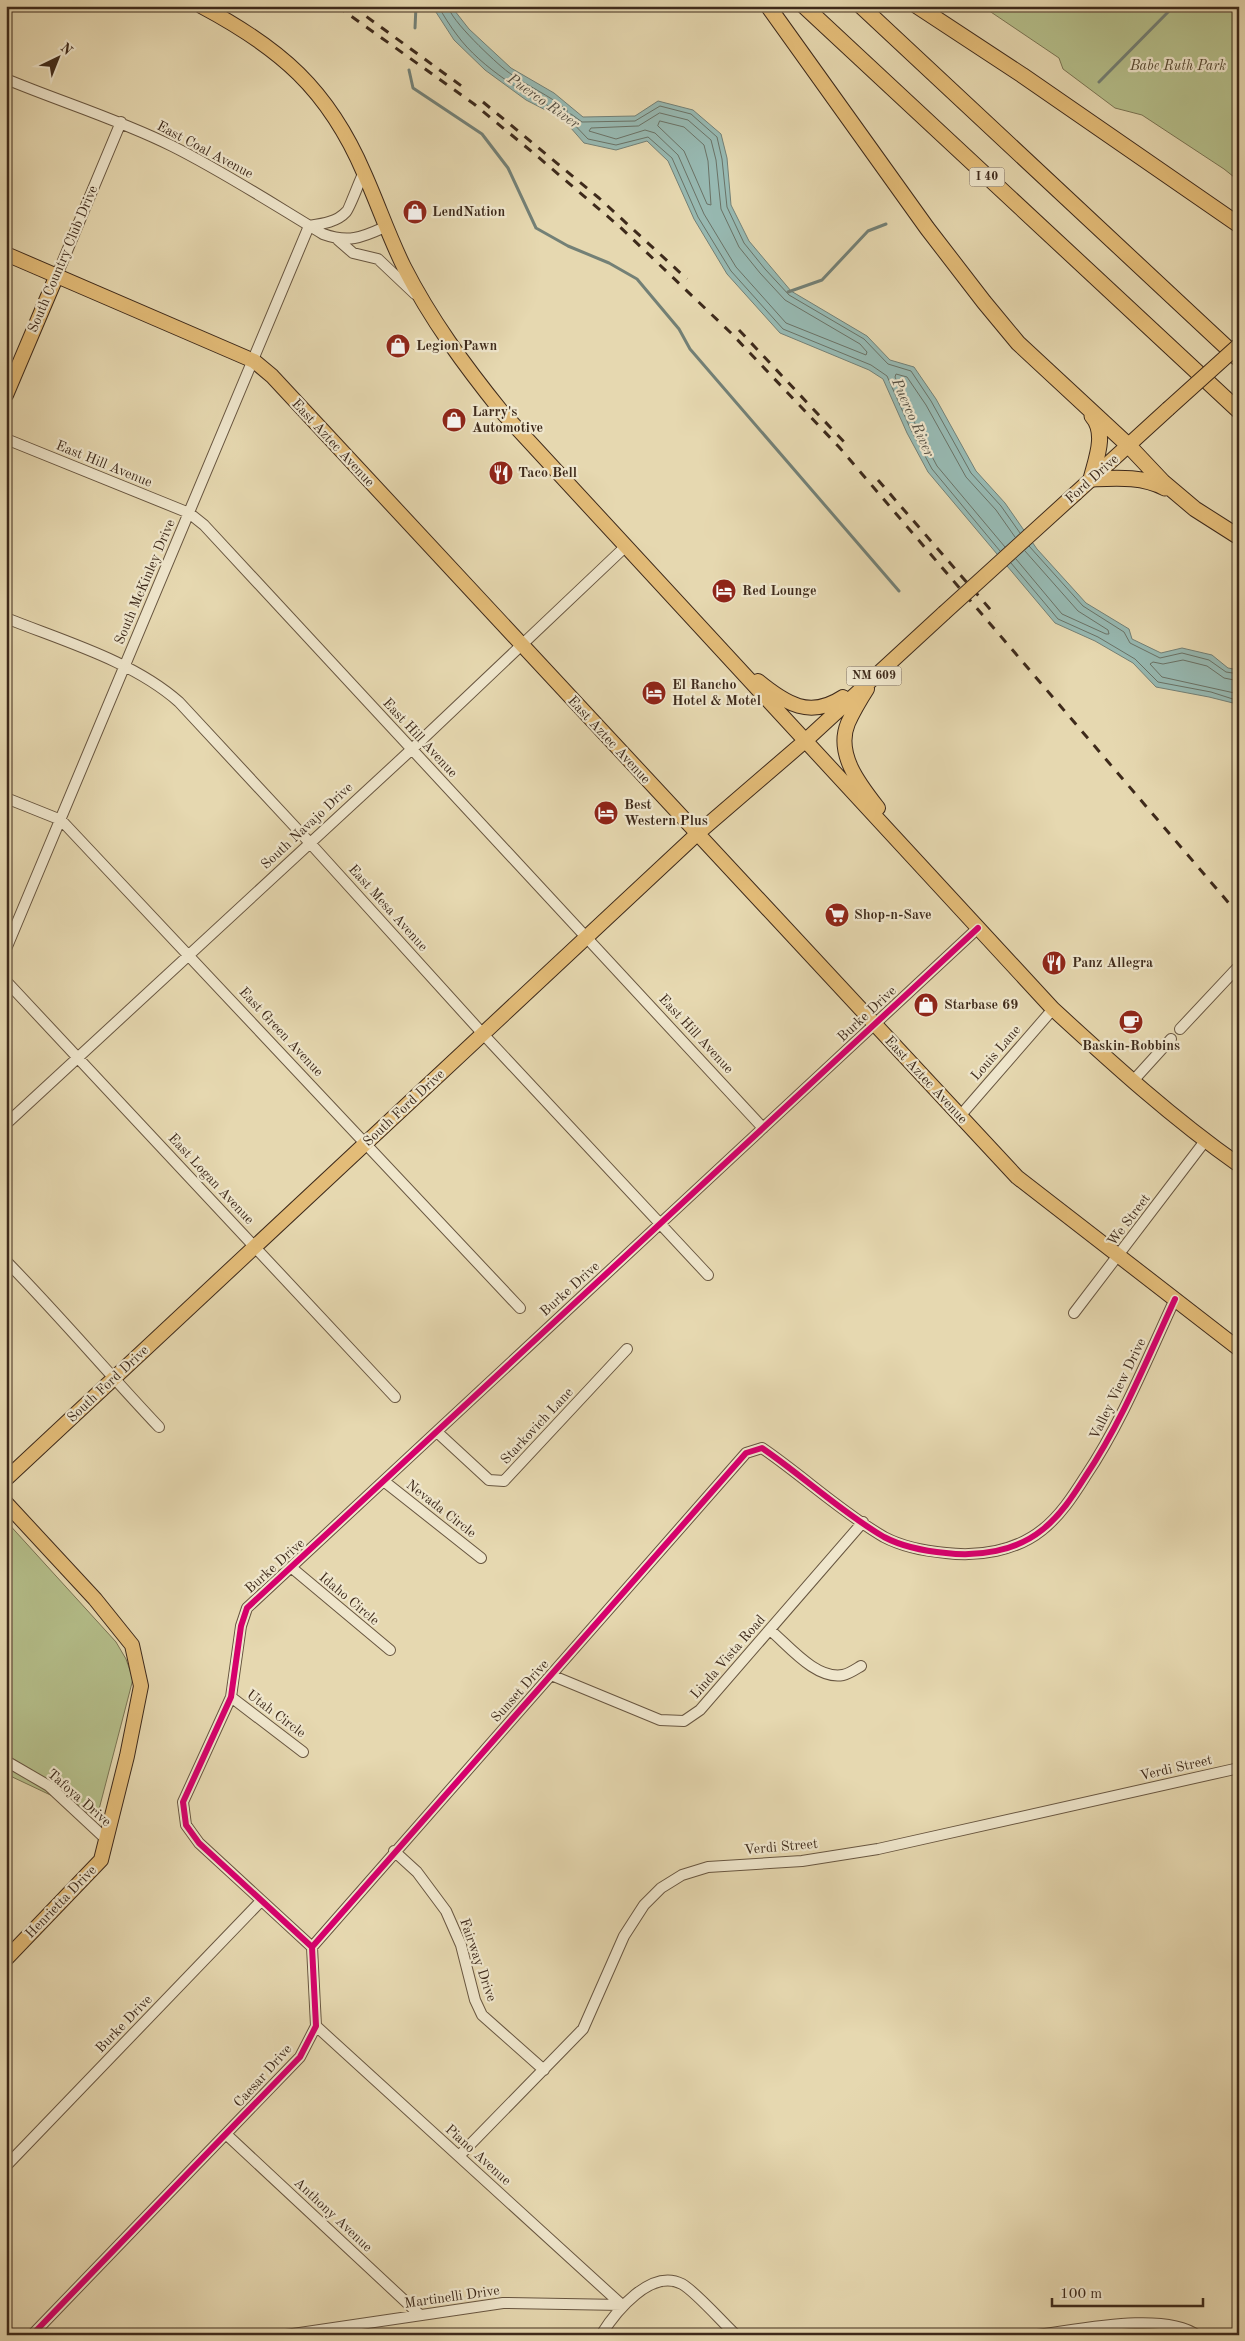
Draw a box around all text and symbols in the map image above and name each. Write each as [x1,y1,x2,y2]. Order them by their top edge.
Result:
north arrow [32,32,82,82]
text: N [57,40,75,58]
park label: Babe Ruth Park [1129,59,1226,73]
water label: Puerco River [503,71,582,133]
street label: East Coal Avenue [155,119,255,181]
road number: I 40 [970,168,1004,186]
street label: South Country Club Drive [26,183,100,335]
shop icon: LendNation [402,199,428,225]
place label: LendNation [432,205,505,219]
shop icon: Legion Pawn [385,333,411,359]
place label: Legion Pawn [416,339,497,353]
water label: Puerco River [888,376,936,460]
street label: East Aztec Avenue [289,396,377,490]
place label: Larry's Automotive [472,405,543,435]
shop icon: Larry's Automotive [441,407,467,433]
street label: East Hill Avenue [54,438,154,490]
street label: Ford Drive [1063,452,1121,506]
restaurant icon: Taco Bell [488,460,514,486]
place label: Taco Bell [518,466,577,480]
street label: South McKinley Drive [112,517,178,647]
hotel icon: Red Lounge [711,578,737,604]
place label: Red Lounge [742,584,817,598]
road number: NM 609 [846,666,902,686]
place label: El Rancho Hotel & Motel [672,678,761,708]
hotel icon: El Rancho Hotel & Motel [641,680,667,706]
street label: East Aztec Avenue [565,693,653,787]
street label: East Hill Avenue [380,696,460,780]
street label: South Navajo Drive [258,780,356,872]
place label: Best Western Plus [624,798,708,828]
hotel icon: Best Western Plus [593,800,619,826]
street label: East Mesa Avenue [346,862,430,954]
supermarket icon: Shop-n-Save [824,902,850,928]
place label: Shop-n-Save [854,908,932,922]
restaurant icon: Panz Allegra [1041,950,1067,976]
place label: Panz Allegra [1072,956,1153,970]
street label: Burke Drive [835,984,899,1044]
street label: East Green Avenue [236,985,326,1079]
street label: East Hill Avenue [656,992,736,1076]
shop icon: Starbase 69 [913,992,939,1018]
place label: Starbase 69 [944,998,1018,1012]
cafe icon: Baskin-Robbins [1118,1009,1144,1035]
street label: Louis Lane [968,1023,1024,1083]
street label: East Aztec Avenue [882,1033,970,1127]
place label: Baskin-Robbins [1082,1039,1180,1053]
street label: South Ford Drive [361,1067,447,1149]
street label: East Logan Avenue [166,1131,256,1227]
street label: We Street [1105,1191,1153,1249]
street label: Burke Drive [538,1259,602,1319]
street label: Valley View Drive [1087,1336,1149,1442]
street label: South Ford Drive [65,1343,151,1425]
street label: Starkovich Lane [498,1385,576,1467]
street label: Nevada Circle [403,1477,479,1541]
street label: Burke Drive [243,1536,307,1596]
street label: Idaho Circle [316,1570,382,1628]
street label: Linda Vista Road [688,1612,768,1702]
street label: Sunset Drive [488,1657,552,1725]
street label: Utah Circle [244,1687,308,1741]
street label: Verdi Street [1138,1753,1214,1783]
street label: Tafoya Drive [45,1767,113,1829]
street label: Verdi Street [744,1837,818,1857]
street label: Henrietta Drive [23,1863,99,1941]
street label: Fairway Drive [457,1917,499,2003]
street label: Burke Drive [93,1992,155,2056]
street label: Caesar Drive [231,2042,295,2110]
street label: Piano Avenue [442,2122,514,2188]
street label: Anthony Avenue [291,2175,375,2255]
scale bar [1052,2276,1204,2308]
street label: Martinelli Drive [404,2283,500,2311]
text: 100 m [1060,2287,1102,2302]

